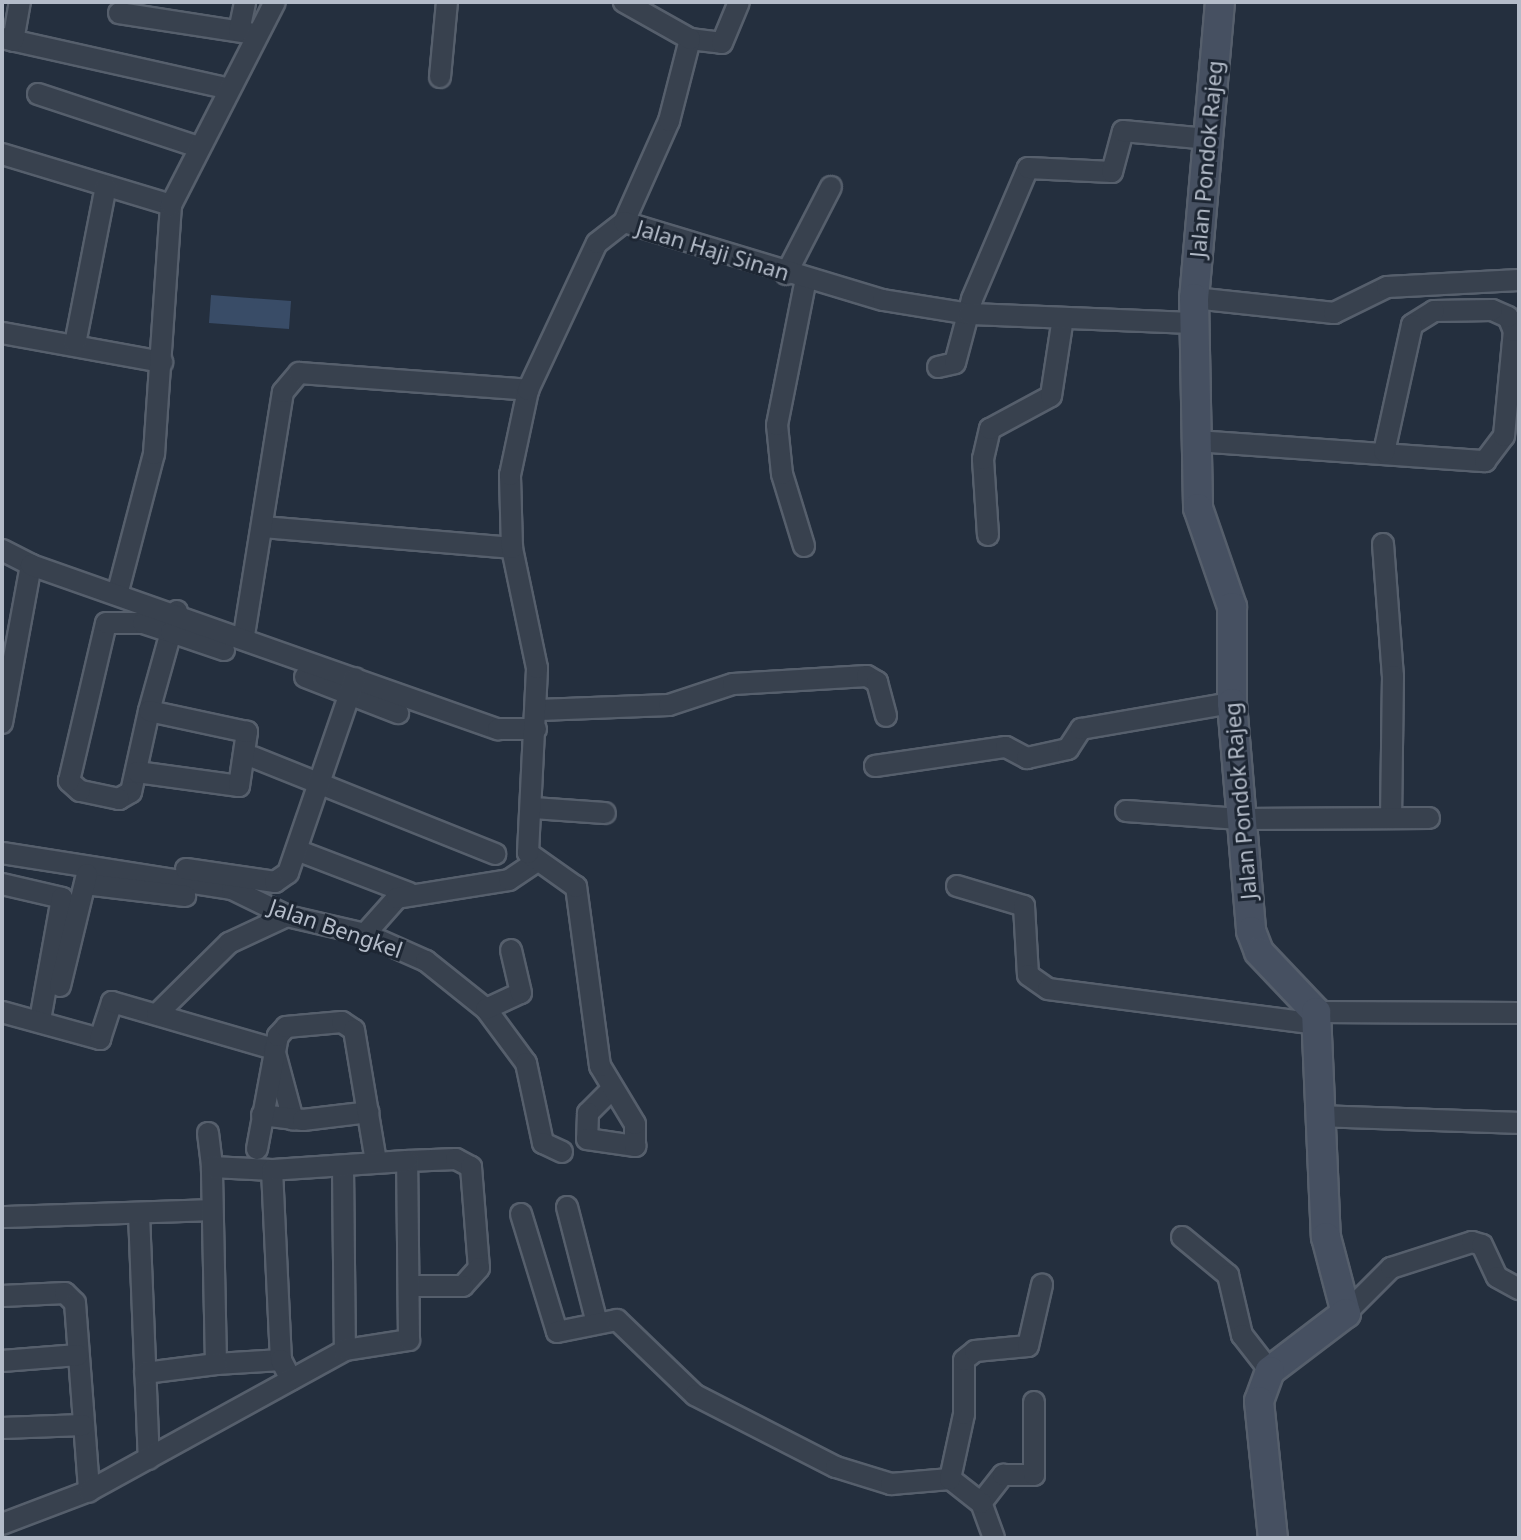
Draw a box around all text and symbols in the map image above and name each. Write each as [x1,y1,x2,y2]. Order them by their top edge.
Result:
street label: Jalan Pondok Rajeg [1184,59,1228,259]
street label: Jalan Haji Sinan [633,214,793,286]
street label: Jalan Pondok Rajeg [1218,701,1262,901]
street label: Jalan Bengkel [266,893,406,963]

